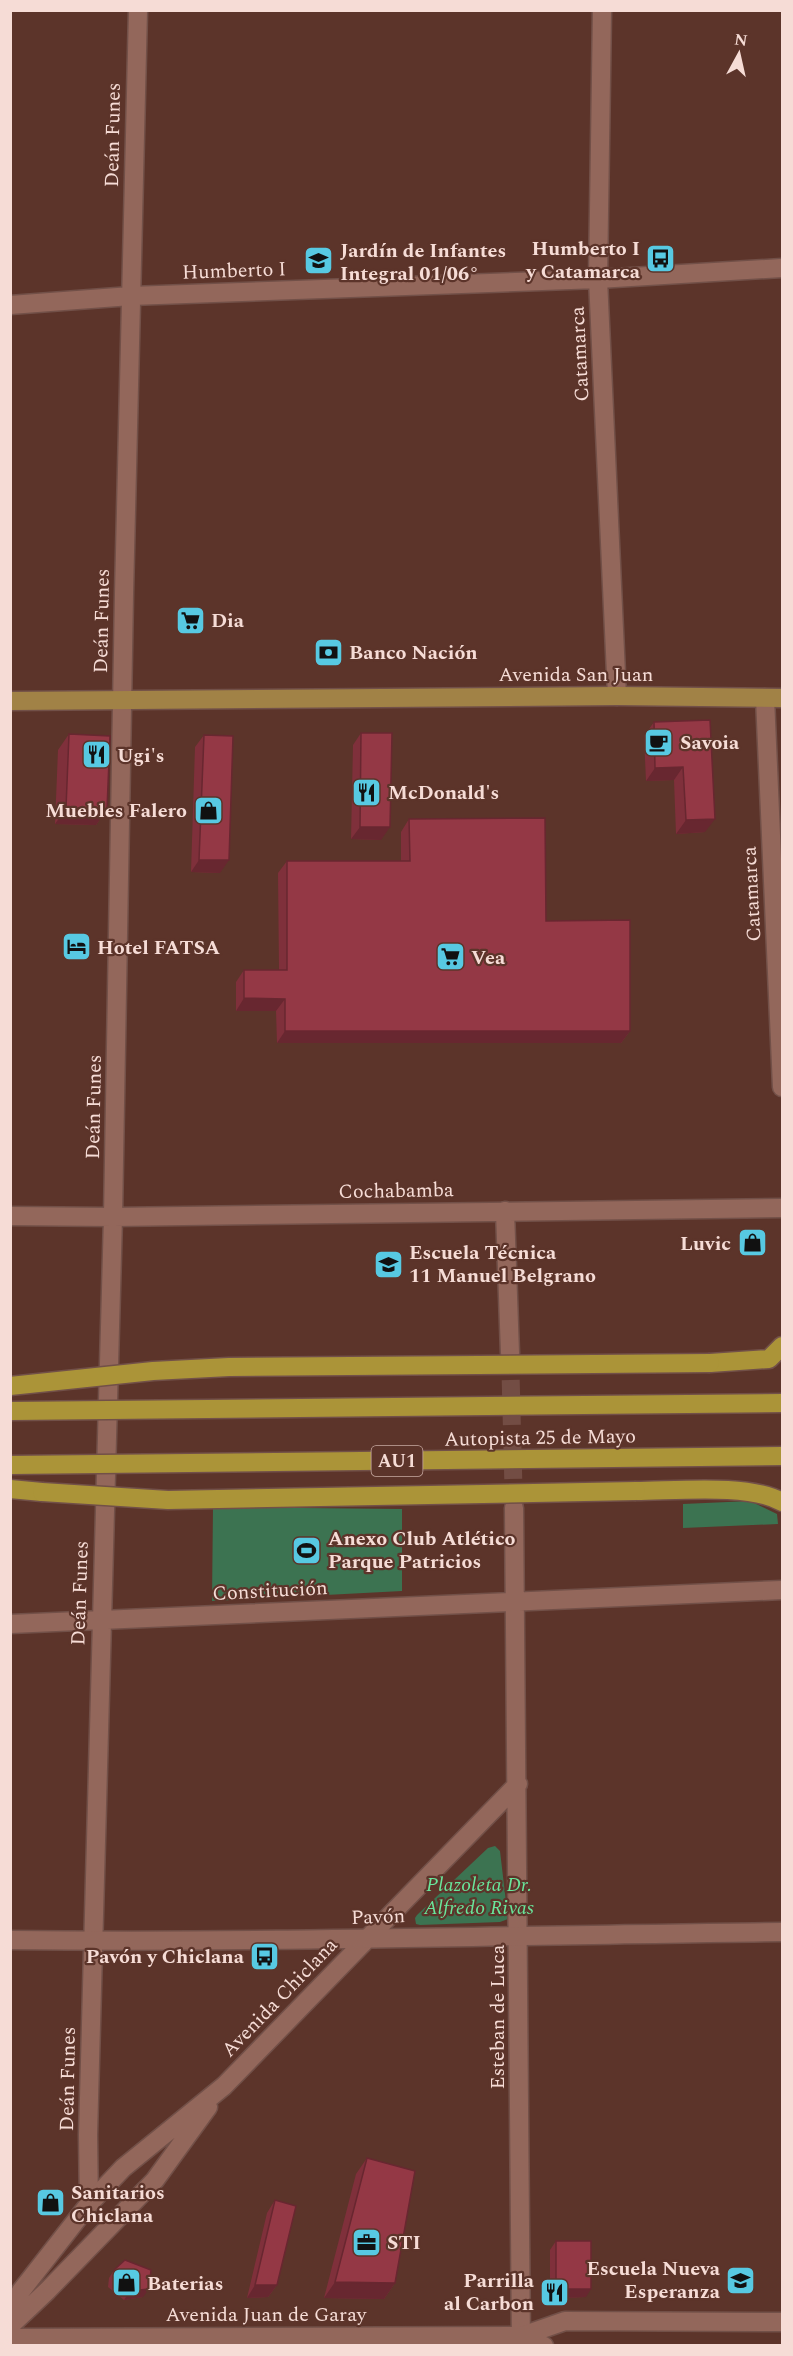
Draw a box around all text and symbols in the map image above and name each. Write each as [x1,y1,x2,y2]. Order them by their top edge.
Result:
north arrow [709,24,769,84]
text: N [733,27,749,53]
street label: Deán Funes [97,82,129,188]
place label: Humberto I y Catamarca [525,234,641,287]
place label: Jardín de Infantes Integral 01/06° [340,236,506,289]
bus stop icon: Humberto I y Catamarca [645,243,677,275]
school or university icon: Jardín de Infantes Integral 01/06° [303,245,335,277]
street label: Humberto I [182,254,287,288]
street label: Catamarca [563,305,597,402]
street label: Deán Funes [86,568,118,674]
supermarket icon: Dia [174,604,206,636]
place label: Dia [211,606,245,636]
bank icon: Banco Nación [312,636,344,668]
place label: Banco Nación [349,638,478,668]
street label: Avenida San Juan [499,660,653,690]
cafe icon: Savoia [643,726,675,758]
place label: Savoia [680,728,740,758]
restaurant icon: Ugi's [80,739,112,771]
place label: Ugi's [117,741,164,771]
restaurant icon: McDonald's [351,776,383,808]
place label: McDonald's [388,778,499,808]
shop icon: Muebles Falero [192,794,224,826]
place label: Muebles Falero [45,796,187,826]
street label: Catamarca [735,845,769,942]
hotel icon: Hotel FATSA [60,931,92,963]
place label: Hotel FATSA [97,933,221,963]
supermarket icon: Vea [434,941,466,973]
place label: Vea [471,943,506,973]
street label: Deán Funes [78,1054,110,1160]
street label: Cochabamba [338,1175,454,1207]
shop icon: Luvic [736,1227,768,1259]
place label: Luvic [680,1229,731,1259]
place label: Escuela Técnica 11 Manuel Belgrano [409,1238,596,1291]
school or university icon: Escuela Técnica 11 Manuel Belgrano [372,1248,404,1280]
street label: Autopista 25 de Mayo [444,1421,636,1455]
road number: AU1 [372,1446,422,1476]
place label: Anexo Club Atlético Parque Patricios [328,1524,516,1577]
sports icon: Anexo Club Atlético Parque Patricios [291,1534,323,1566]
street label: Deán Funes [63,1540,97,1646]
street label: Constitución [212,1573,328,1609]
park label: Plazoleta Dr. Alfredo Rivas [423,1870,534,1923]
street label: Pavón [350,1901,406,1933]
street label: Avenida Chiclana [215,1931,345,2064]
bus stop icon: Pavón y Chiclana [249,1940,281,1972]
place label: Pavón y Chiclana [86,1942,245,1972]
street label: Esteban de Luca [483,1944,513,2090]
street label: Deán Funes [52,2026,84,2132]
place label: Sanitarios Chiclana [71,2178,165,2231]
shop icon: Sanitarios Chiclana [34,2187,66,2219]
office icon: STI [350,2226,382,2258]
place label: STI [387,2228,421,2258]
place label: Escuela Nueva Esperanza [586,2254,721,2307]
school or university icon: Escuela Nueva Esperanza [725,2264,757,2296]
place label: Parrilla al Carbon [444,2266,535,2319]
shop icon: Baterias [110,2267,142,2299]
place label: Baterias [147,2269,223,2299]
restaurant icon: Parrilla al Carbon [539,2276,571,2308]
street label: Avenida Juan de Garay [166,2300,368,2330]

